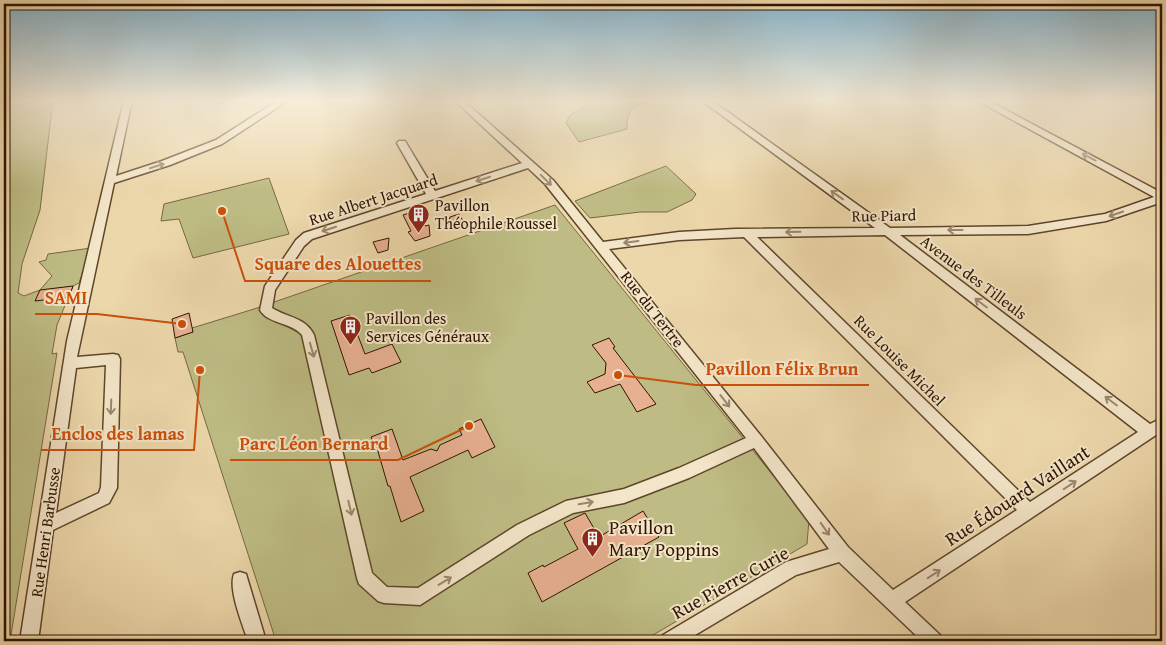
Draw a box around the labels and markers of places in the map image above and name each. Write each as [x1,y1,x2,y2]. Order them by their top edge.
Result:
place label: Pavillon Théophile Roussel [435,193,558,235]
building icon: Pavillon Théophile Roussel [407,202,431,233]
callout: Square des Alouettes [245,248,431,281]
callout: SAMI [35,281,97,314]
place label: Pavillon des Services Généraux [366,306,490,348]
building icon: Pavillon des Services Généraux [338,315,362,346]
callout: Pavillon Félix Brun [696,352,869,385]
callout: Enclos des lamas [41,417,194,450]
callout: Parc Léon Bernard [230,427,398,460]
place label: Pavillon Mary Poppins [609,513,719,563]
building icon: Pavillon Mary Poppins [581,526,605,557]

